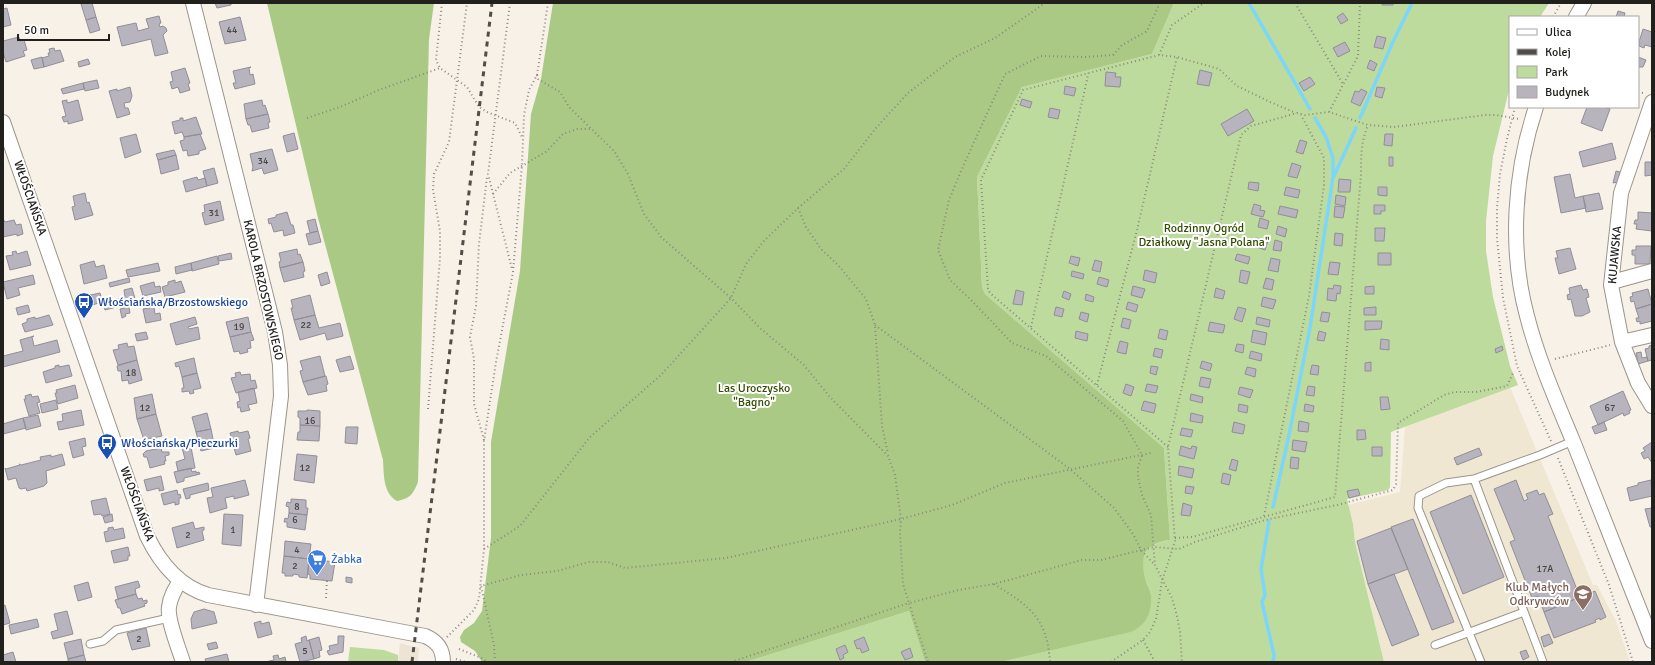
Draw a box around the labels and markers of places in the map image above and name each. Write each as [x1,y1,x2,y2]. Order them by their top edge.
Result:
bus stop icon: Włościańska/Brzostowskiego [73,291,95,319]
place label: Włościańska/Brzostowskiego [98,295,248,310]
bus stop icon: Włościańska/Pieczurki [96,432,118,460]
place label: Włościańska/Pieczurki [121,436,238,451]
supermarket icon: Żabka [306,548,328,576]
place label: Żabka [331,552,362,567]
place label: Klub Małych Odkrywców [1505,580,1569,609]
school or university icon: Klub Małych Odkrywców [1572,583,1594,611]

